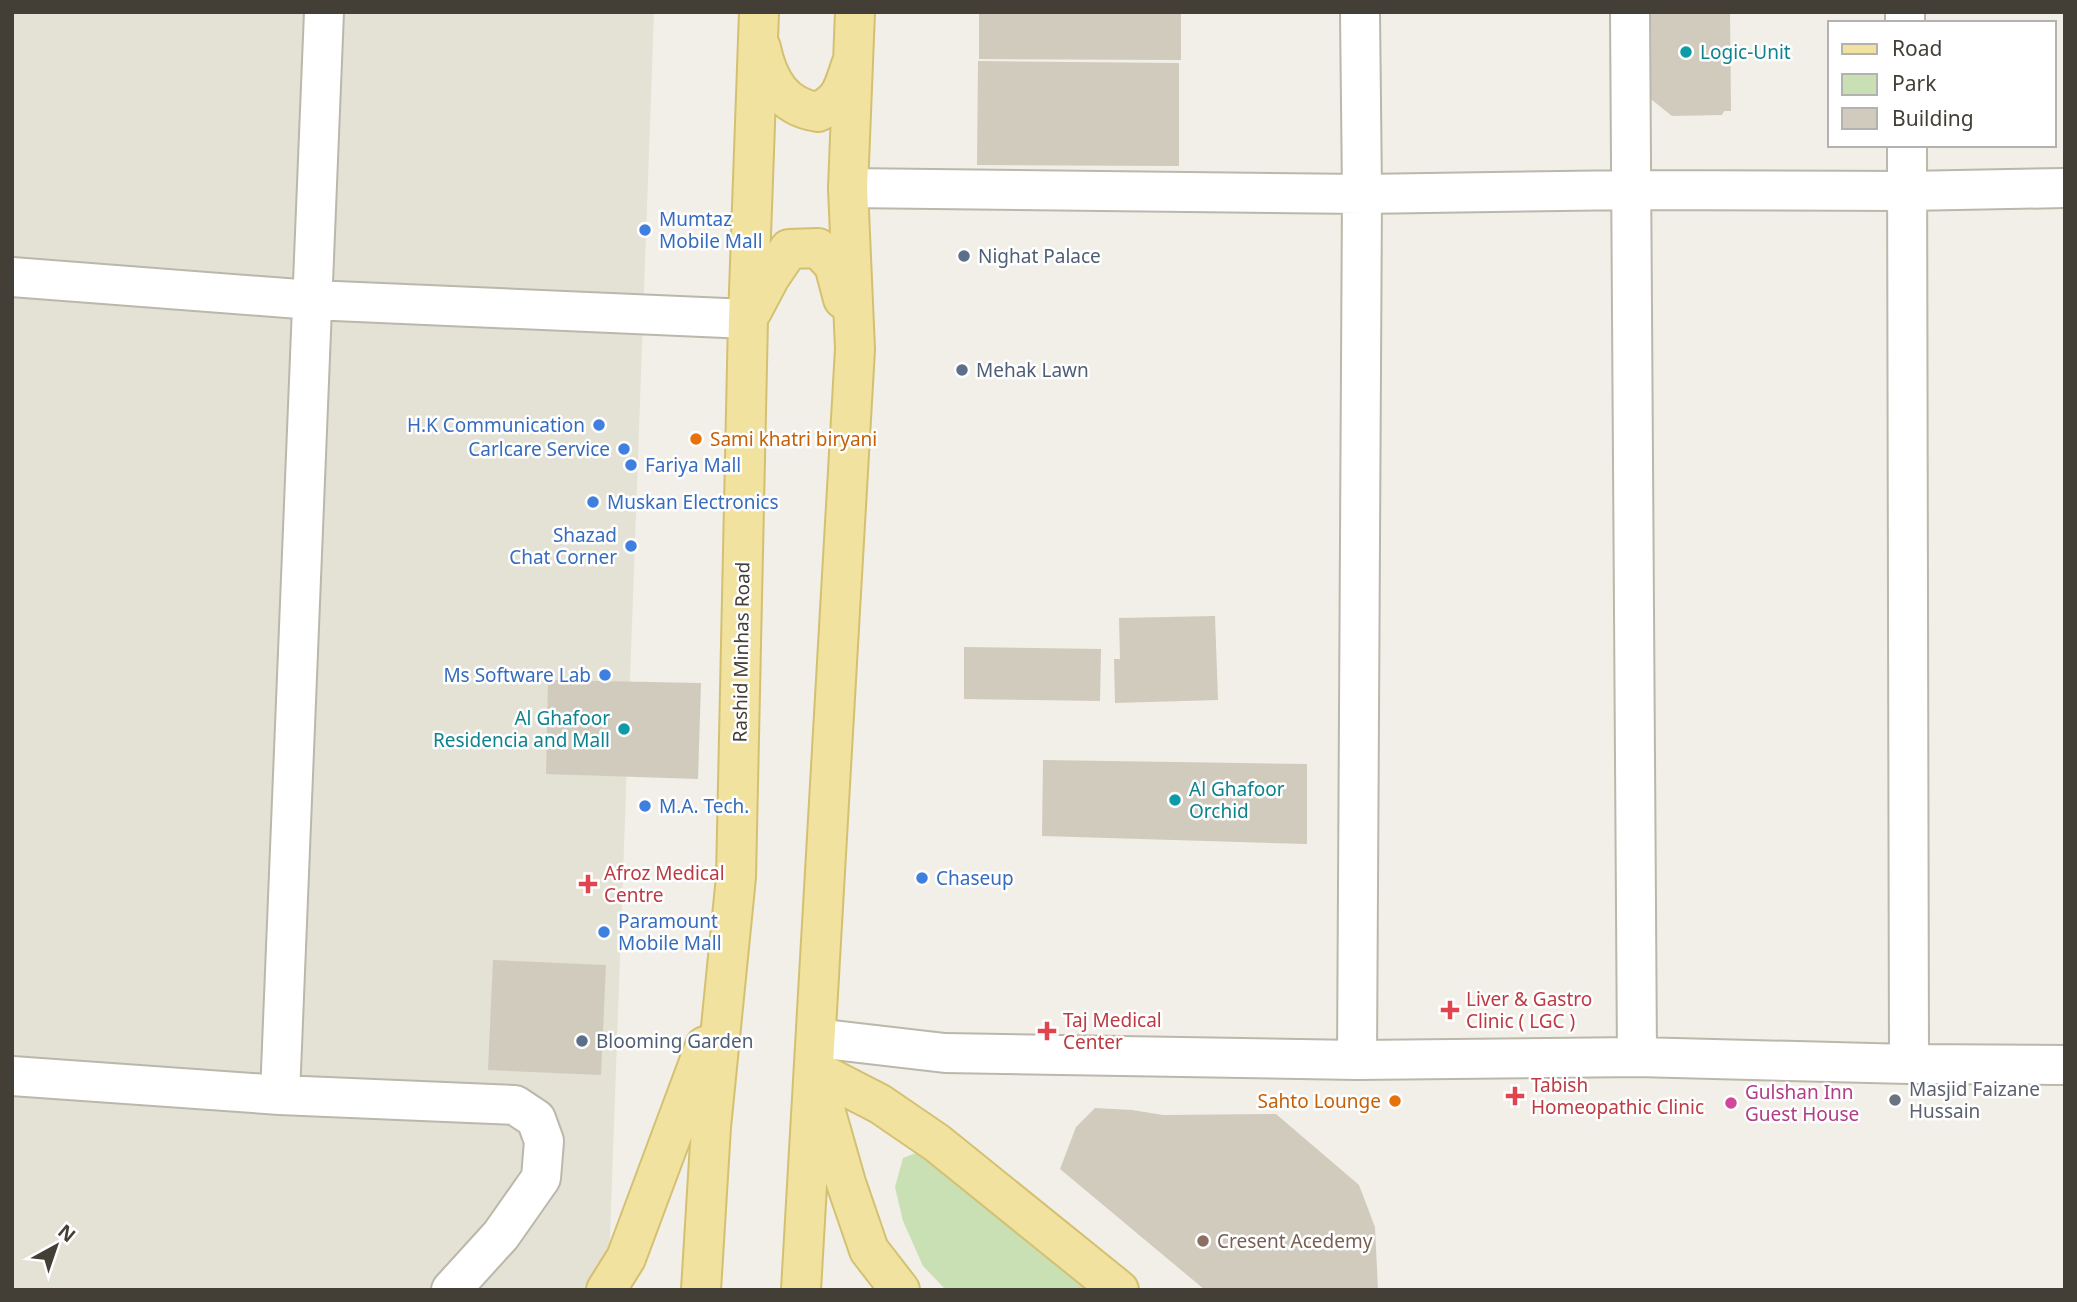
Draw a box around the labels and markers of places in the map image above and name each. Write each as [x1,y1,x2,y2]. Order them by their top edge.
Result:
place label: Logic-Unit [1700,39,1791,65]
marker: Logic-Unit [1678,44,1694,60]
place label: Mumtaz Mobile Mall [659,206,763,254]
marker: Mumtaz Mobile Mall [637,222,653,238]
place label: Nighat Palace [978,243,1101,269]
marker: Nighat Palace [956,248,972,264]
place label: Mehak Lawn [976,357,1089,383]
marker: Mehak Lawn [954,362,970,378]
place label: H.K Communication [407,412,585,438]
marker: H.K Communication [591,417,607,433]
place label: Sami khatri biryani [710,426,877,452]
marker: Sami khatri biryani [688,431,704,447]
place label: Carlcare Service [468,436,610,462]
marker: Carlcare Service [616,441,632,457]
place label: Fariya Mall [645,452,741,478]
marker: Fariya Mall [623,457,639,473]
place label: Muskan Electronics [607,489,779,515]
marker: Muskan Electronics [585,494,601,510]
place label: Shazad Chat Corner [509,522,617,570]
marker: Shazad Chat Corner [623,538,639,554]
place label: Ms Software Lab [443,662,591,688]
marker: Ms Software Lab [597,667,613,683]
place label: Al Ghafoor Residencia and Mall [433,705,610,753]
marker: Al Ghafoor Residencia and Mall [616,721,632,737]
place label: Al Ghafoor Orchid [1189,776,1285,824]
marker: Al Ghafoor Orchid [1167,792,1183,808]
place label: M.A. Tech. [659,793,749,819]
marker: M.A. Tech. [637,798,653,814]
place label: Afroz Medical Centre [604,860,725,908]
place label: Chaseup [936,865,1014,891]
marker: Chaseup [914,870,930,886]
marker: Afroz Medical Centre [578,874,598,894]
place label: Paramount Mobile Mall [618,908,722,956]
marker: Paramount Mobile Mall [596,924,612,940]
place label: Liver & Gastro Clinic ( LGC ) [1466,986,1592,1034]
marker: Liver & Gastro Clinic ( LGC ) [1440,1000,1460,1020]
place label: Taj Medical Center [1063,1007,1162,1055]
marker: Taj Medical Center [1037,1021,1057,1041]
place label: Blooming Garden [596,1028,753,1054]
marker: Blooming Garden [574,1033,590,1049]
place label: Tabish Homeopathic Clinic [1531,1072,1704,1120]
place label: Masjid Faizane Hussain [1909,1076,2040,1124]
place label: Gulshan Inn Guest House [1745,1079,1859,1127]
marker: Tabish Homeopathic Clinic [1505,1086,1525,1106]
place label: Sahto Lounge [1258,1088,1381,1114]
marker: Masjid Faizane Hussain [1887,1092,1903,1108]
marker: Sahto Lounge [1387,1093,1403,1109]
marker: Gulshan Inn Guest House [1723,1095,1739,1111]
place label: Cresent Acedemy [1217,1228,1373,1254]
marker: Cresent Acedemy [1195,1233,1211,1249]

